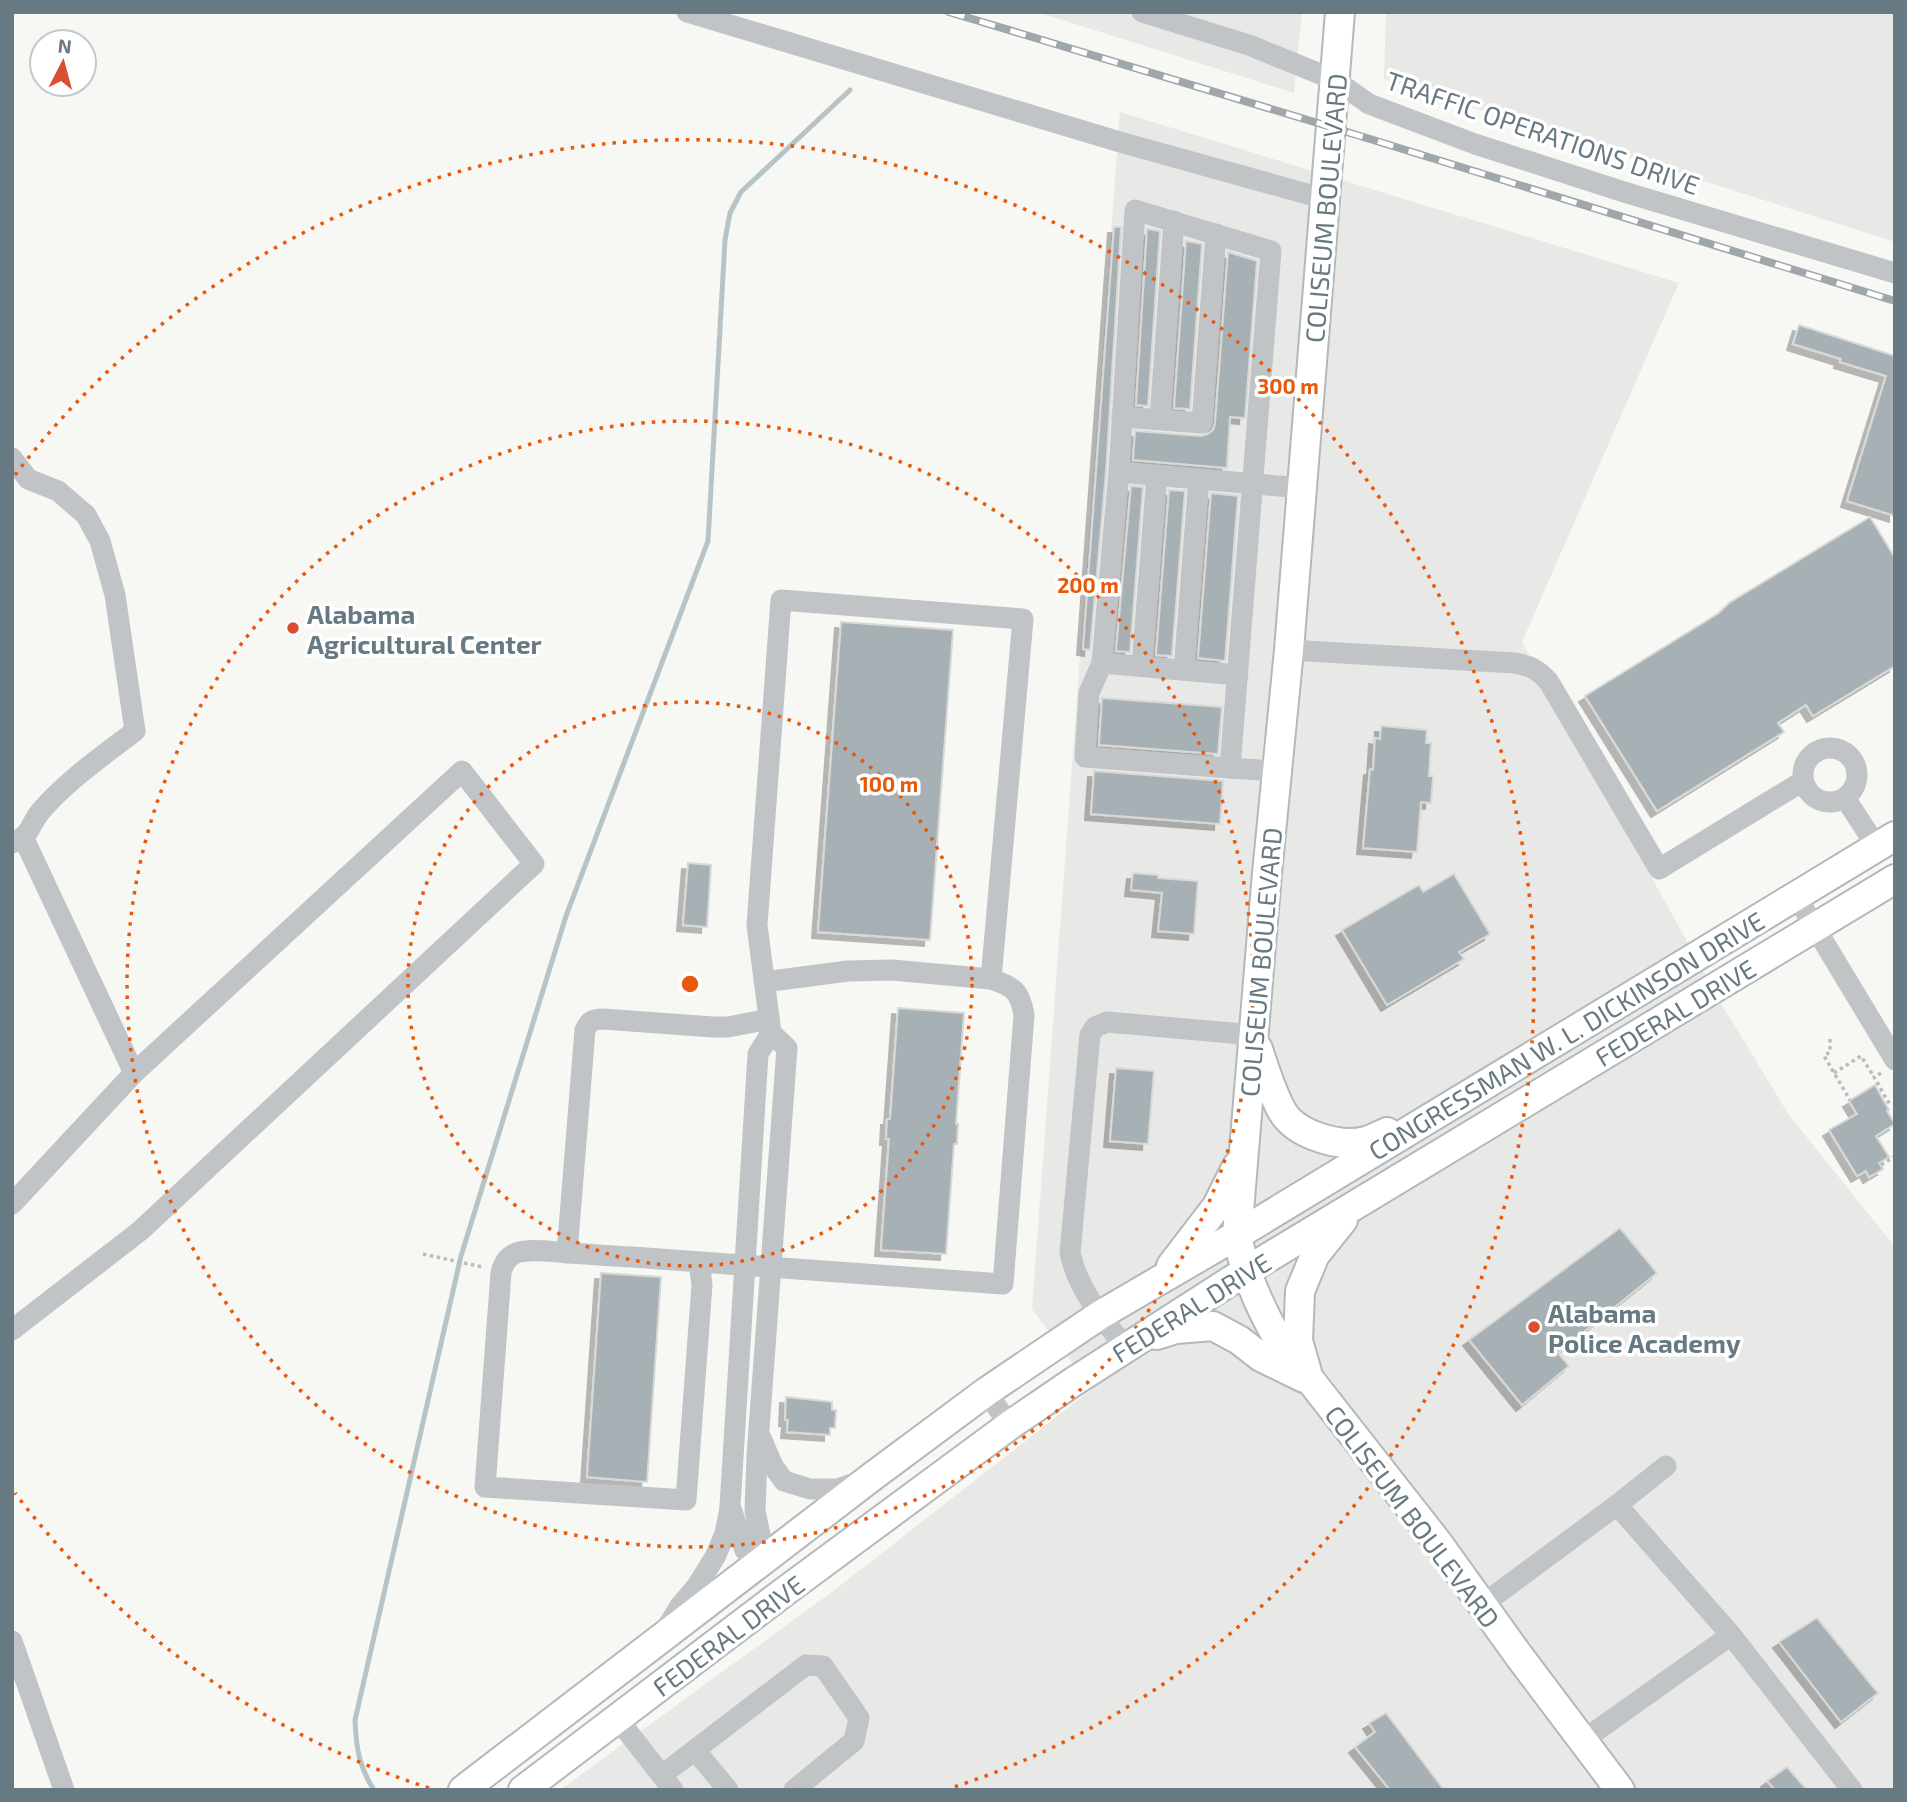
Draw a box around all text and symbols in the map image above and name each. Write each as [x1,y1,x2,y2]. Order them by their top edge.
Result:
north arrow [28,28,98,98]
text: N [57,33,73,58]
street label: TRAFFIC OPERATIONS DRIVE [1382,64,1704,200]
street label: COLISEUM BOULEVARD [1298,72,1352,344]
text: 300 m [1257,373,1319,398]
text: 200 m [1057,572,1119,597]
place label: Alabama Agricultural Center [307,598,542,659]
marker: Alabama Agricultural Center [285,620,301,636]
text: 100 m [860,771,918,796]
street label: COLISEUM BOULEVARD [1233,826,1287,1098]
street label: CONGRESSMAN W. L. DICKINSON DRIVE [1363,904,1769,1166]
street label: FEDERAL DRIVE [1589,952,1761,1072]
centre of rings [678,972,702,996]
street label: FEDERAL DRIVE [1106,1246,1276,1368]
place label: Alabama Police Academy [1548,1297,1741,1359]
marker: Alabama Police Academy [1526,1319,1542,1335]
street label: COLISEUM BOULEVARD [1319,1399,1507,1633]
street label: FEDERAL DRIVE [646,1568,810,1702]

